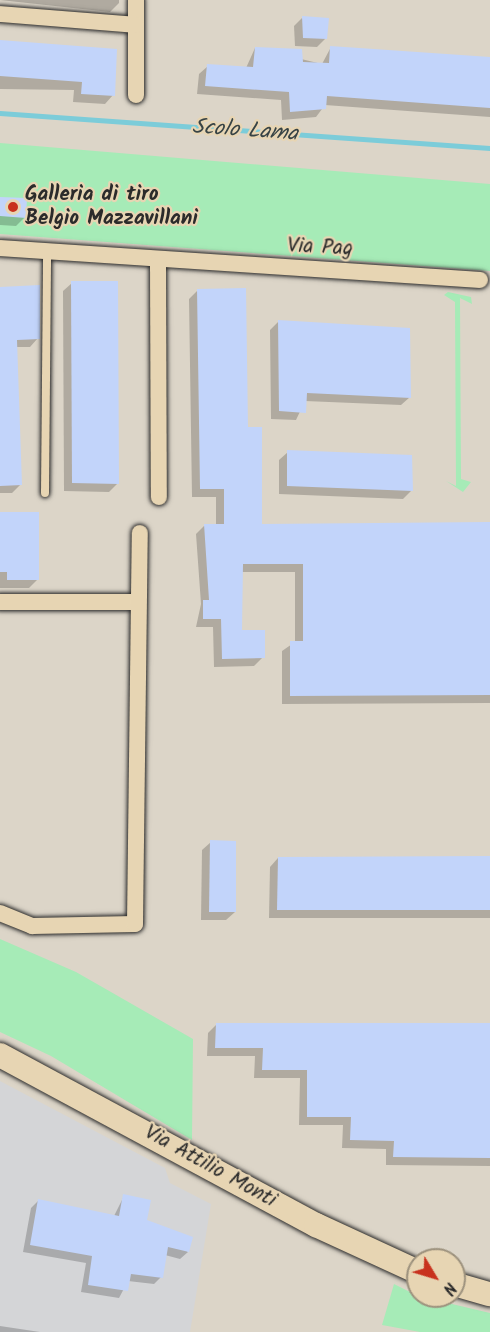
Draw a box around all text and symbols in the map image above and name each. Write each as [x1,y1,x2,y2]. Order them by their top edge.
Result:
water label: Scolo Lama [191,114,299,148]
place label: Galleria di tiro Belgio Mazzavillani [25,182,198,232]
marker: Galleria di tiro Belgio Mazzavillani [6,200,20,214]
street label: Via Pag [287,234,353,262]
street label: Via Attilio Monti [140,1120,280,1214]
north arrow [406,1248,466,1308]
text: N [436,1276,462,1300]

